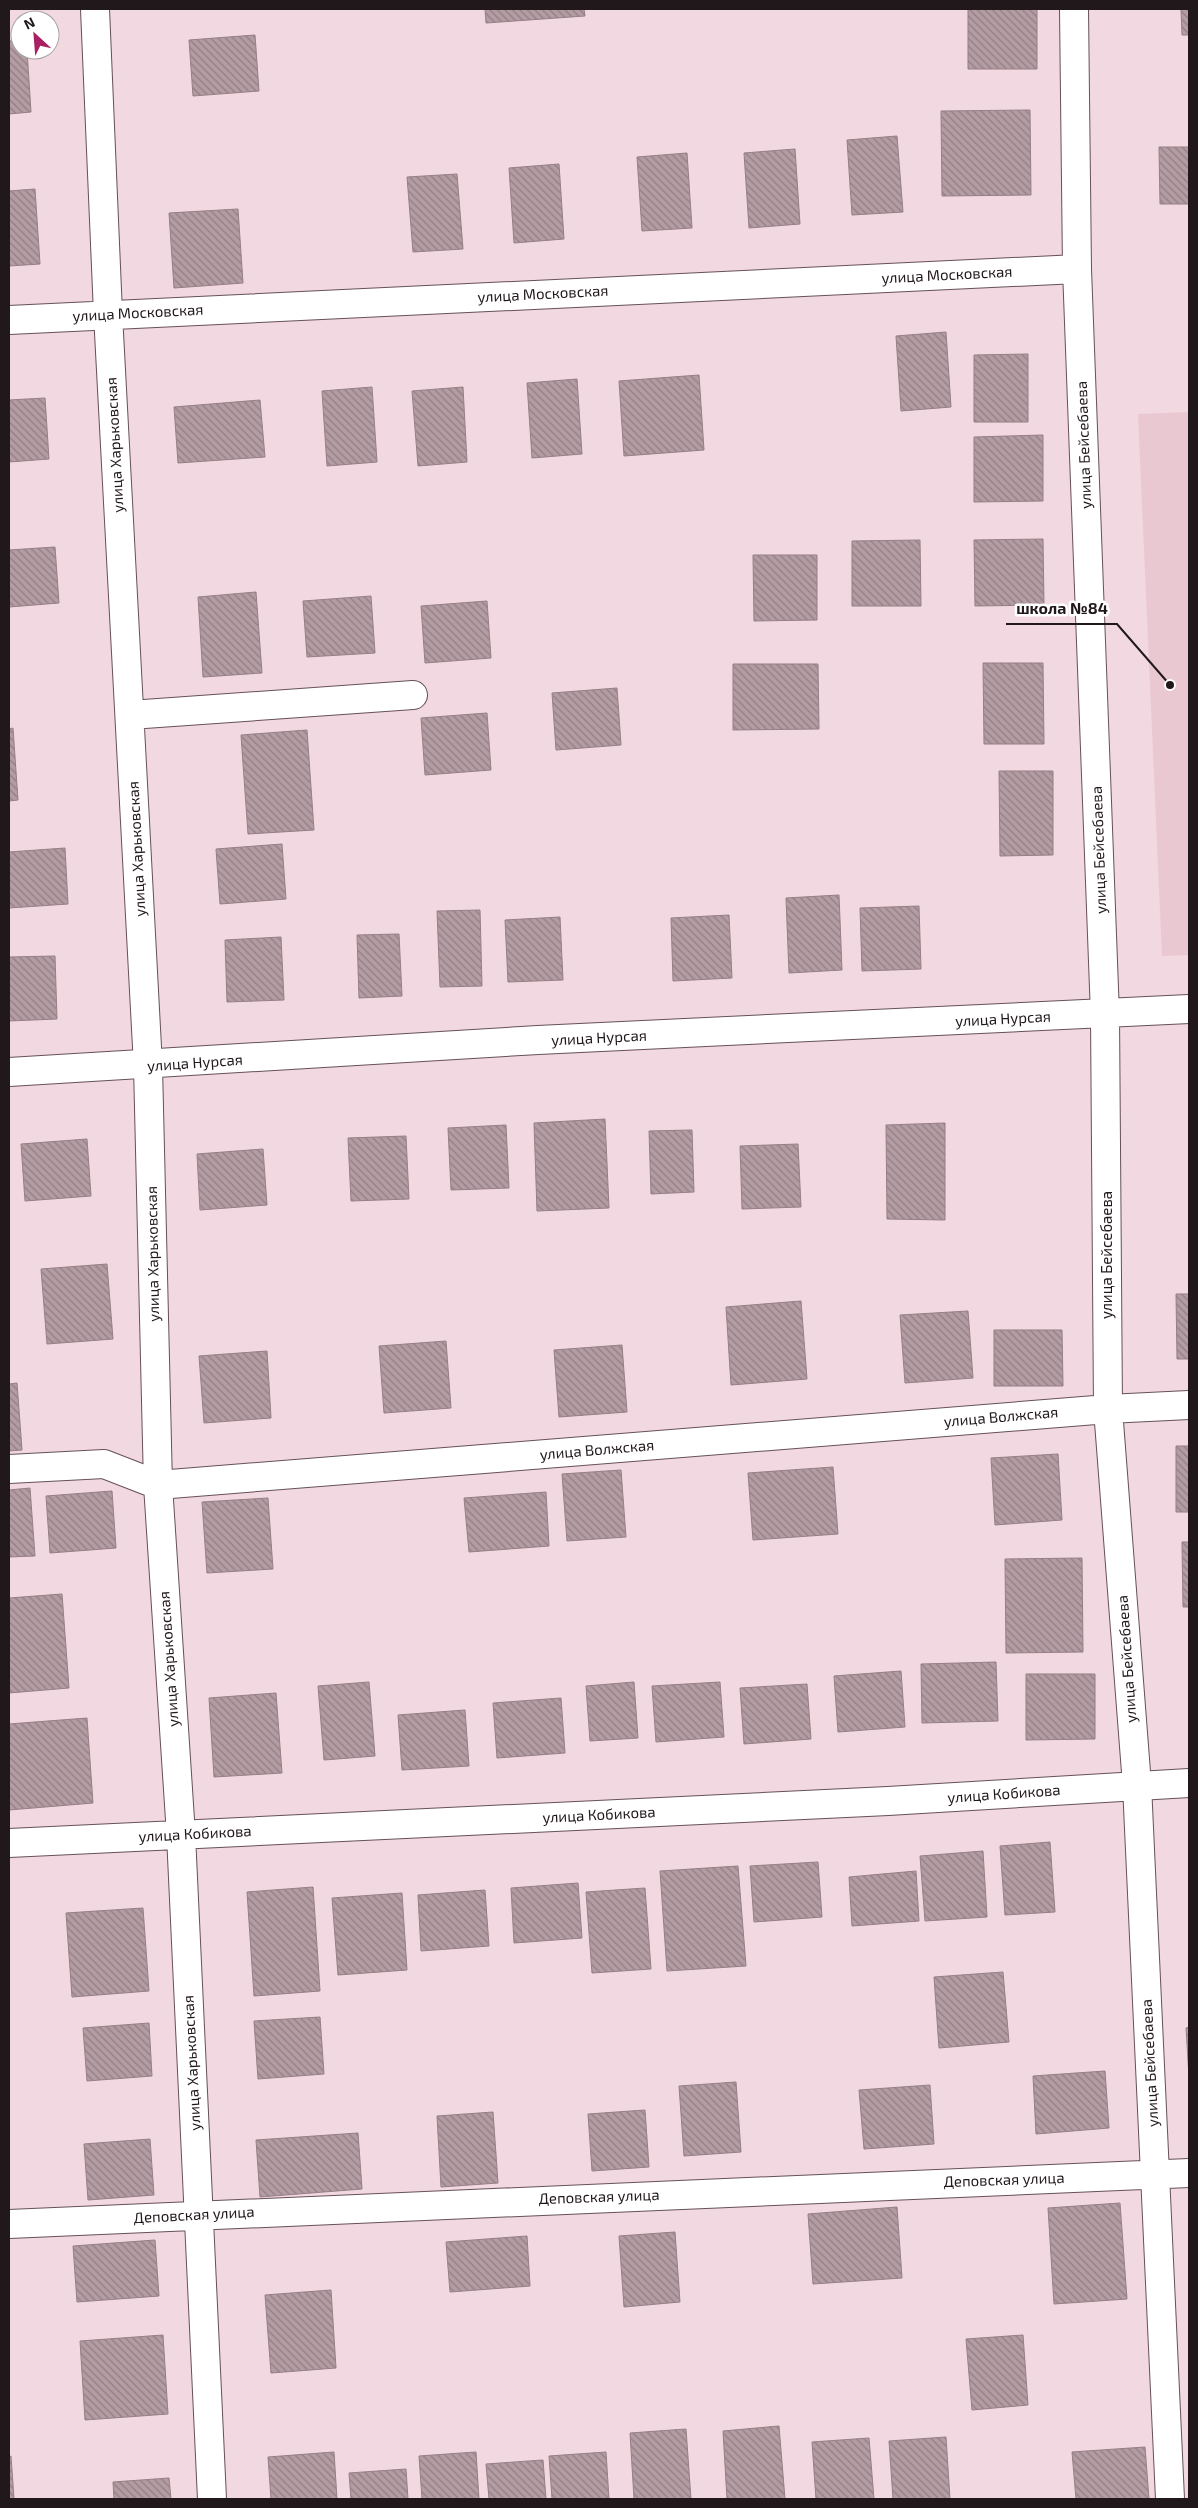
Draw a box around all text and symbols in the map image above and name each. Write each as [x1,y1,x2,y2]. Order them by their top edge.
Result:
north arrow [10,10,60,60]
text: N [21,13,37,33]
street label: улица Московская [881,262,1013,287]
street label: улица Московская [477,281,609,306]
street label: улица Московская [72,300,204,325]
street label: улица Харьковская [101,377,128,513]
street label: улица Бейсебаева [1072,381,1095,509]
callout: школа №84 [1006,593,1117,624]
text: школа №84 [1016,598,1108,617]
street label: улица Харьковская [123,781,150,917]
street label: улица Бейсебаева [1087,786,1110,914]
street label: улица Нурсая [955,1007,1051,1030]
street label: улица Нурсая [551,1026,647,1049]
street label: улица Нурсая [147,1050,243,1075]
street label: улица Харьковская [142,1186,163,1322]
street label: улица Бейсебаева [1097,1191,1116,1319]
street label: улица Волжская [943,1402,1059,1431]
street label: улица Волжская [539,1435,655,1464]
street label: улица Харьковская [154,1591,183,1727]
street label: улица Бейсебаева [1113,1594,1140,1724]
street label: улица Кобикова [947,1780,1061,1807]
street label: улица Кобикова [542,1802,656,1827]
street label: улица Кобикова [138,1821,252,1846]
street label: улица Харьковская [178,1995,205,2131]
street label: улица Бейсебаева [1137,1999,1162,2127]
street label: Деповская улица [943,2168,1065,2191]
street label: Деповская улица [538,2185,660,2208]
street label: Деповская улица [133,2202,255,2227]

